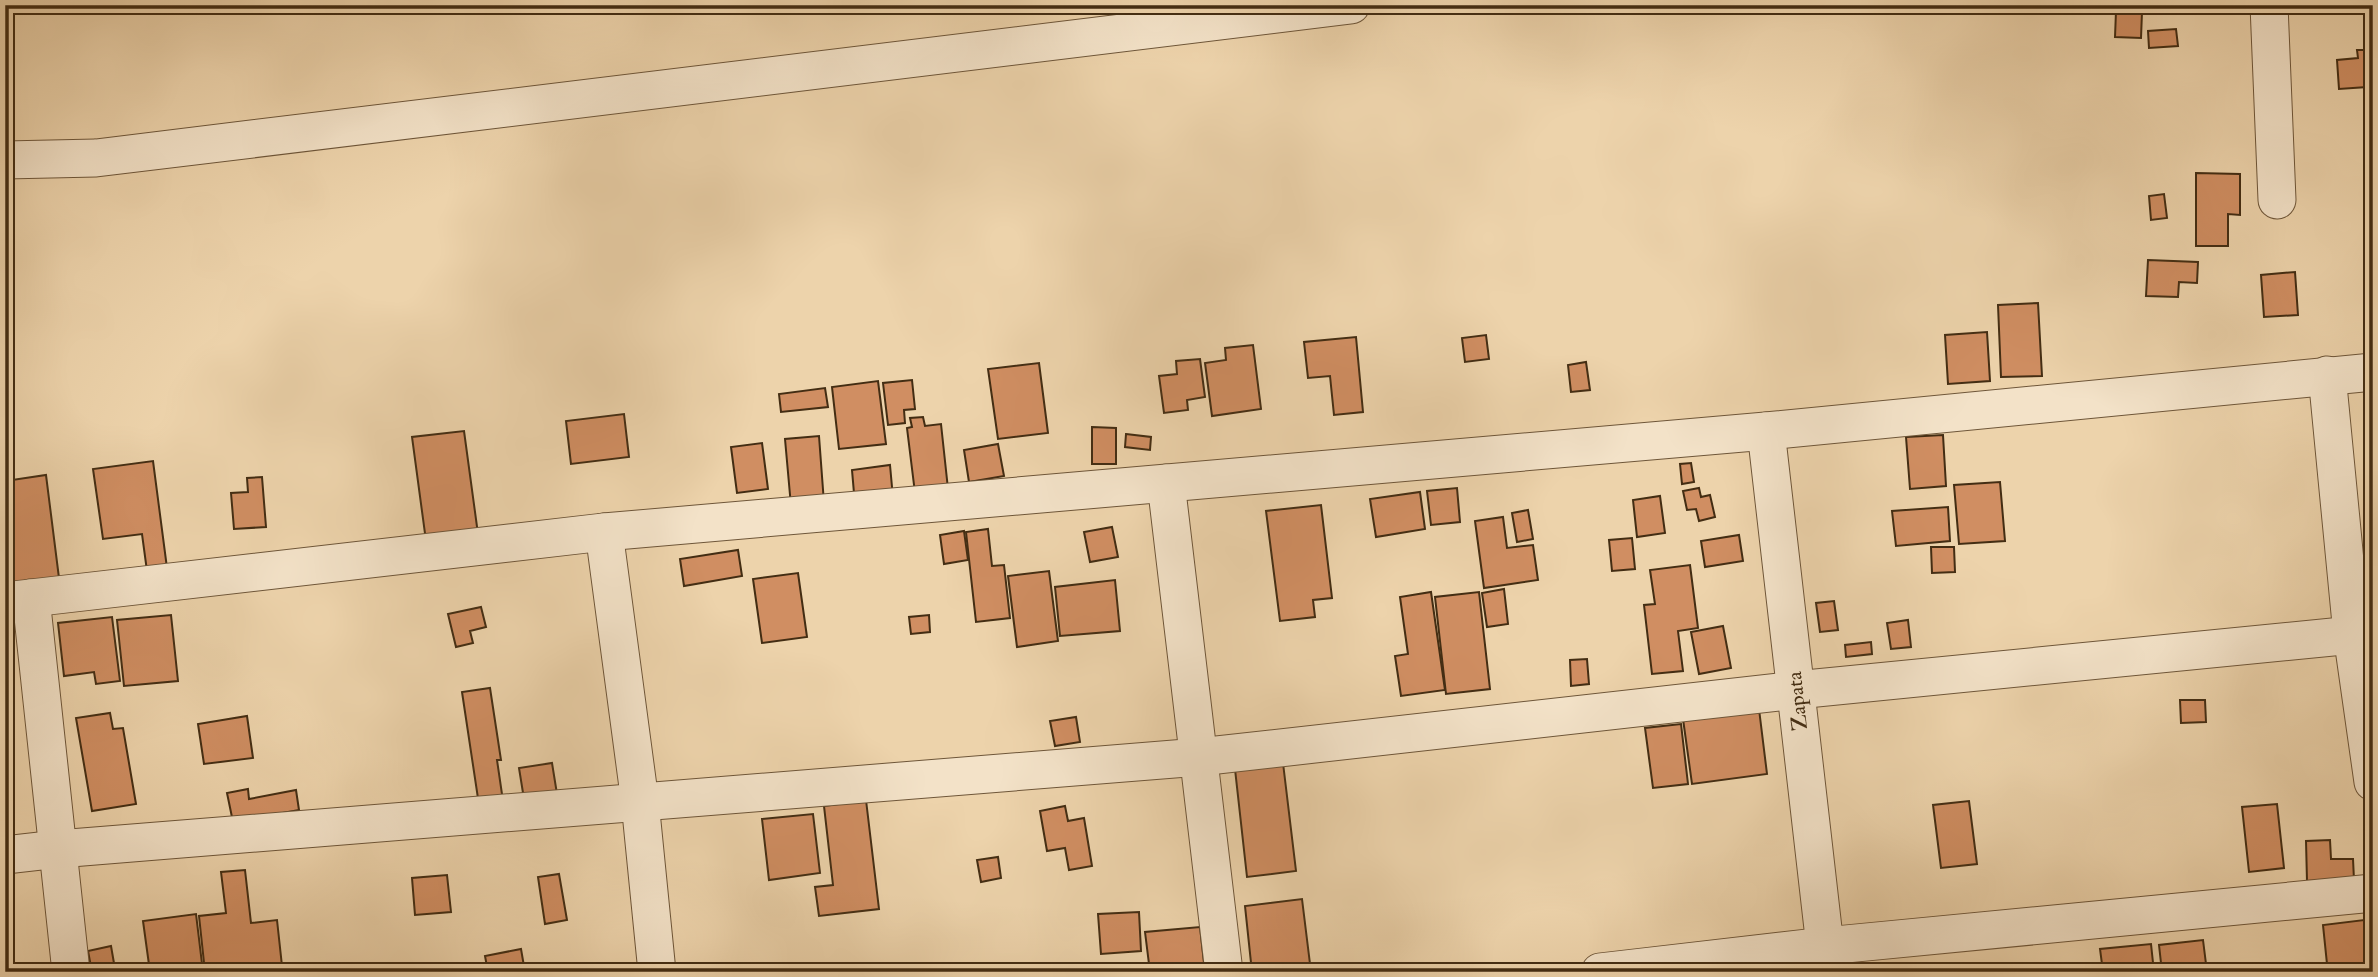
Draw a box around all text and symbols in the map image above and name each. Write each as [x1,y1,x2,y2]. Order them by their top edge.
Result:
street label: Zapata [1781,670,1814,732]

